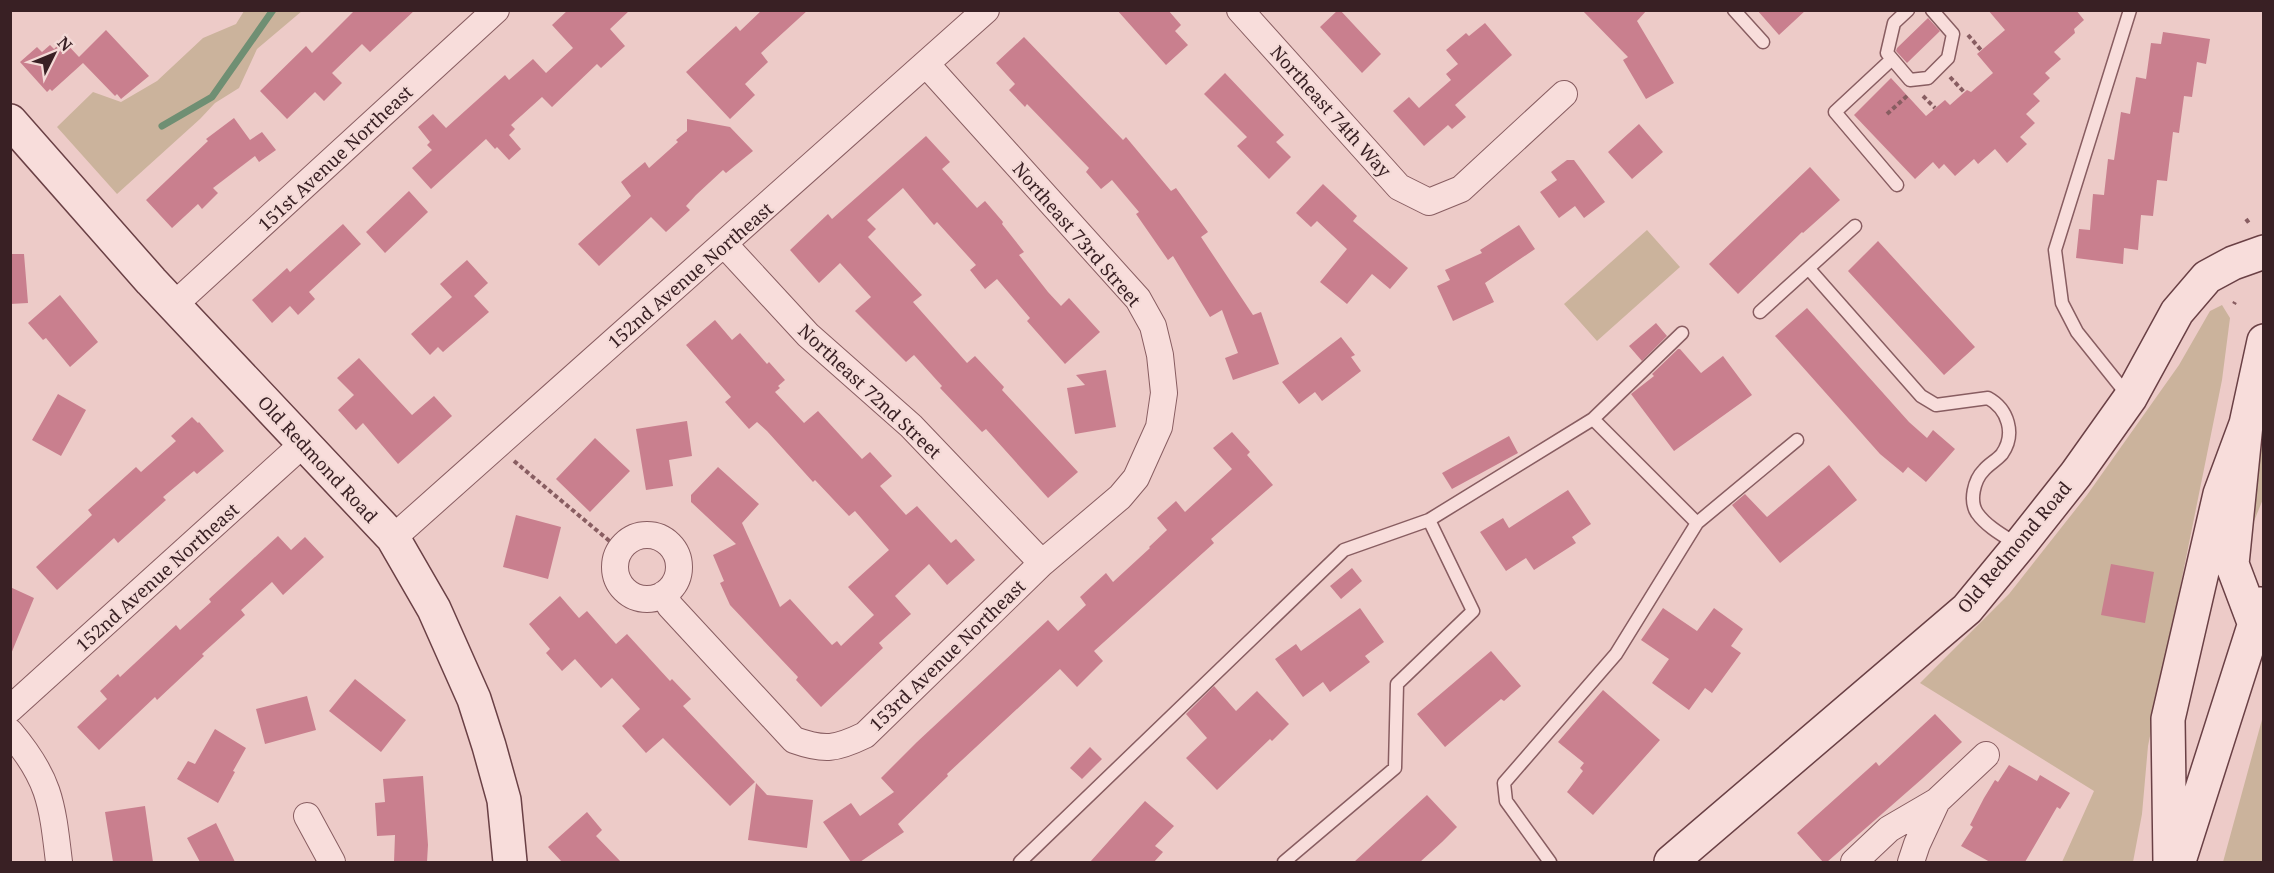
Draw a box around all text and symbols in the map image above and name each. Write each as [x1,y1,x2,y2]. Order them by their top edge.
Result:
north arrow [24,24,84,84]
text: N [53,32,78,56]
street label: Northeast 74th Way [1265,40,1397,183]
street label: 151st Avenue Northeast [253,80,417,236]
street label: Northeast 73rd Street [1008,157,1146,311]
street label: 152nd Avenue Northeast [602,197,778,353]
street label: Northeast 72nd Street [793,318,947,464]
street label: Old Redmond Road [253,390,383,528]
street label: Old Redmond Road [1952,476,2076,618]
street label: 152nd Avenue Northeast [71,497,243,657]
street label: 153rd Avenue Northeast [864,574,1030,736]

